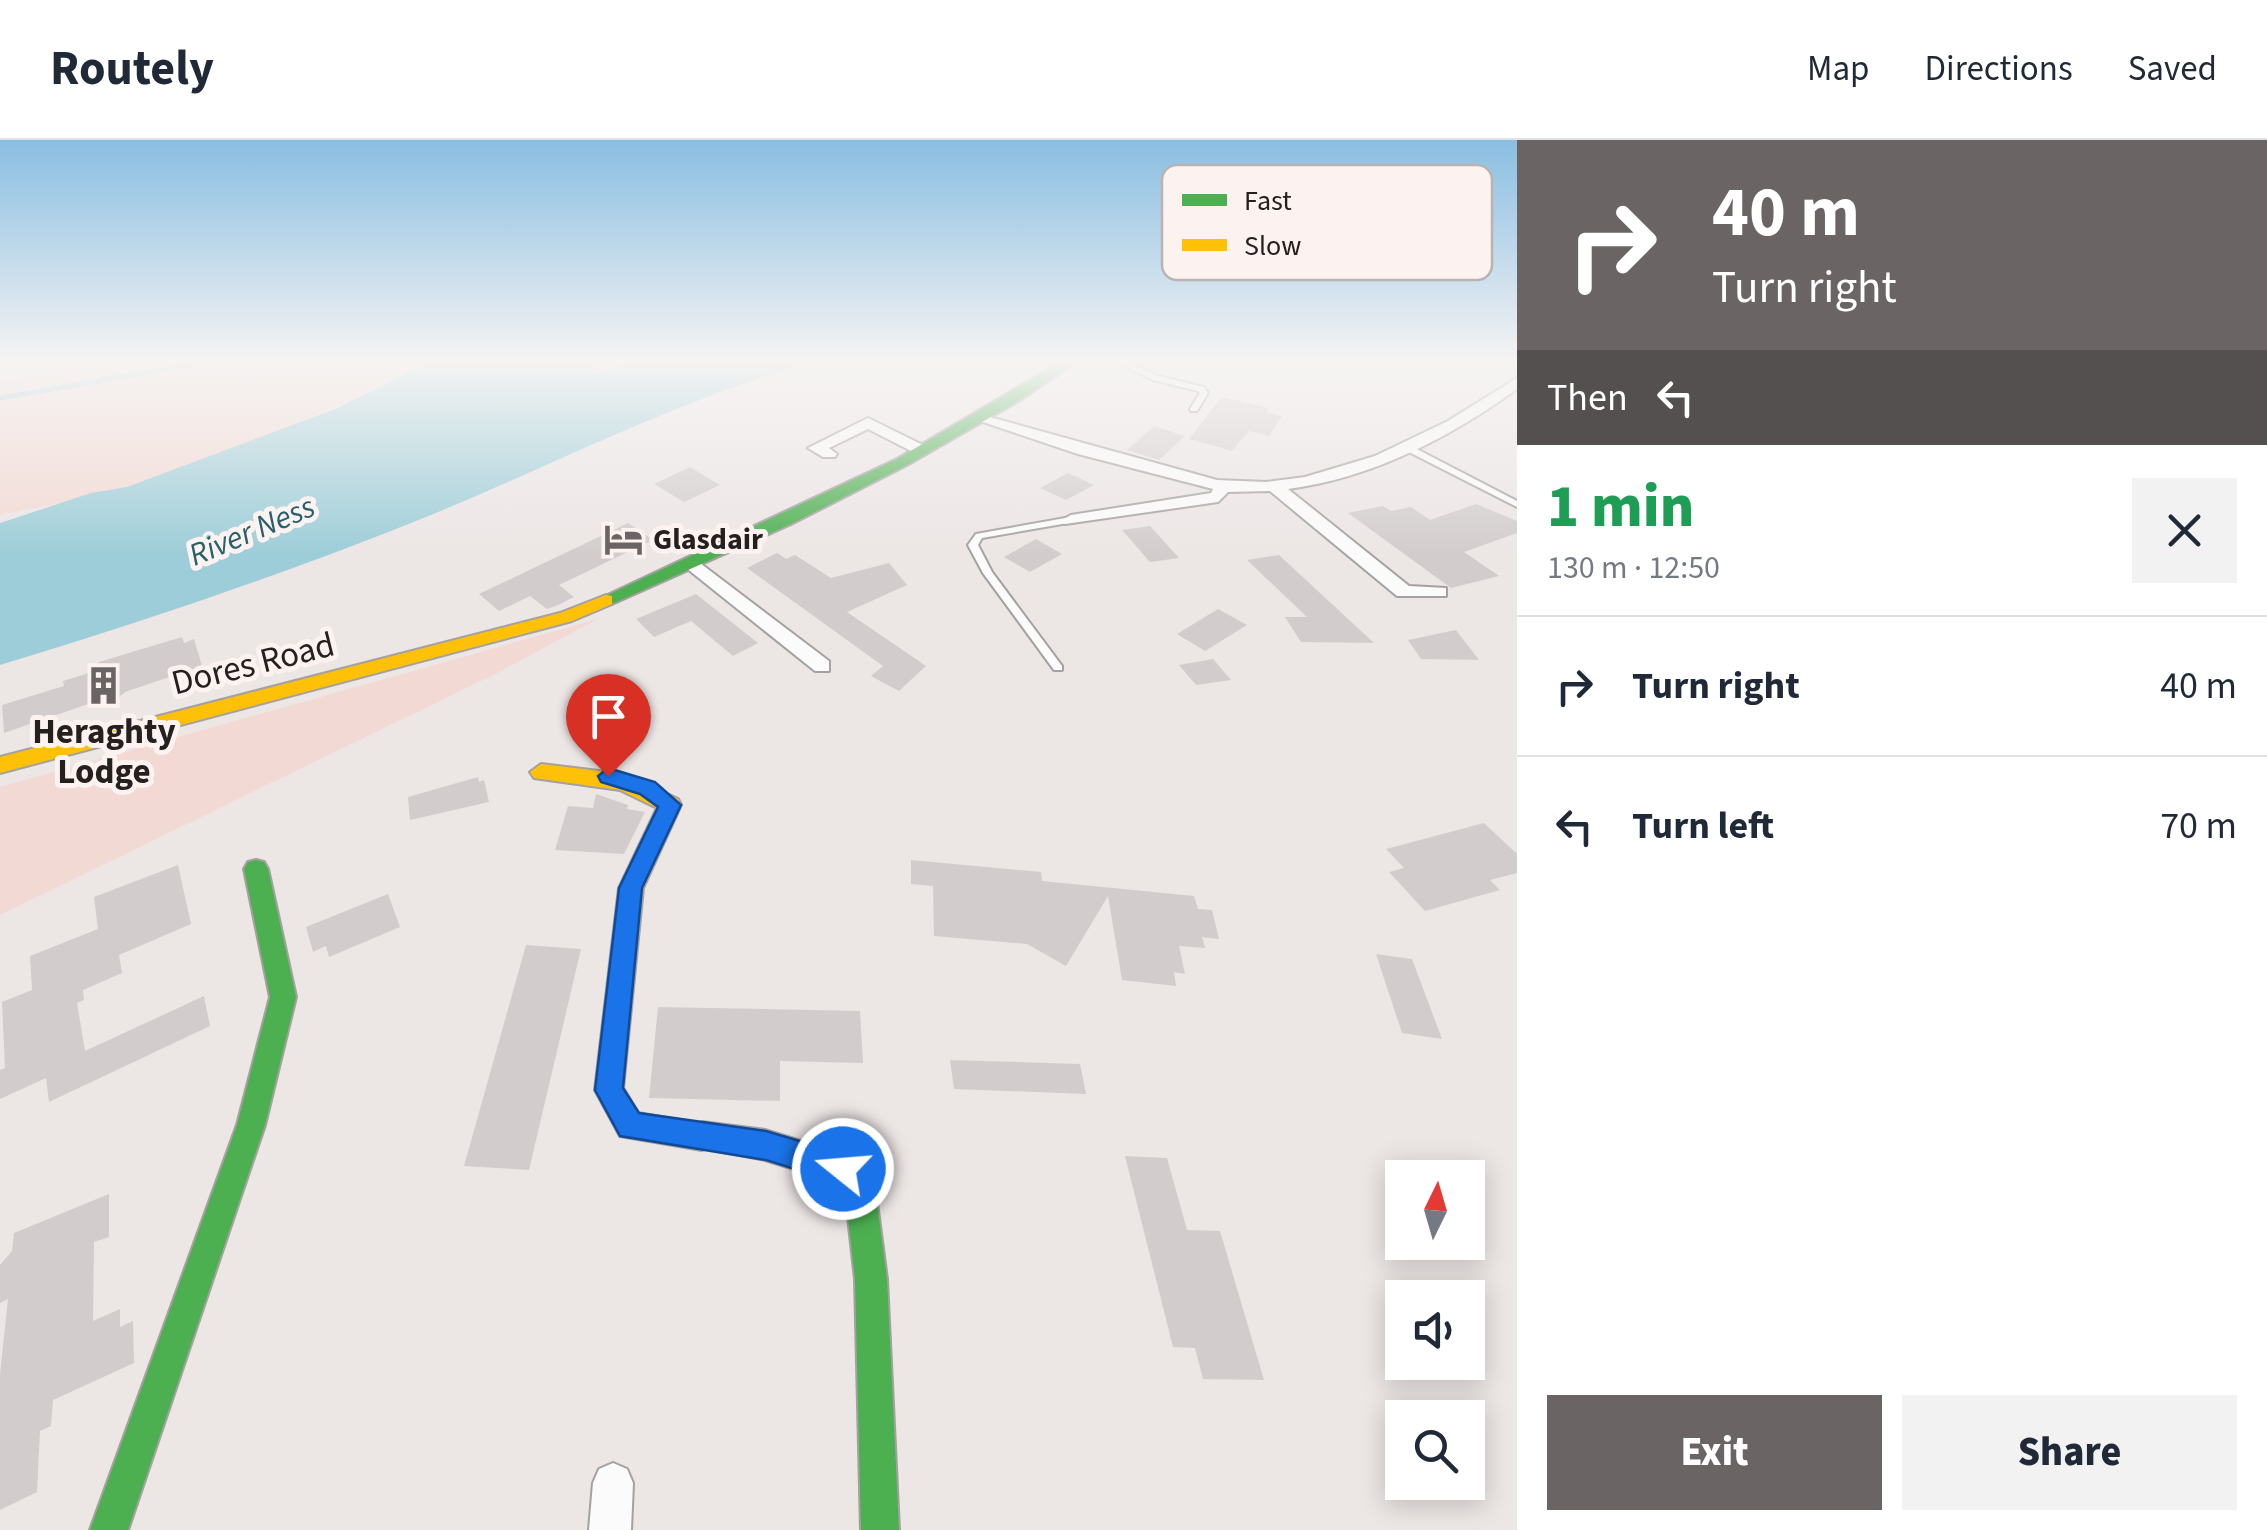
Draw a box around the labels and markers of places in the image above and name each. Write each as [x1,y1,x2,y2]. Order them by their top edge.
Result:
hotel icon: Glasdair [602,518,644,560]
place label: Glasdair [653,518,763,561]
building icon: Heraghty Lodge [83,664,125,706]
pin [566,674,651,777]
place label: Heraghty Lodge [32,707,176,797]

